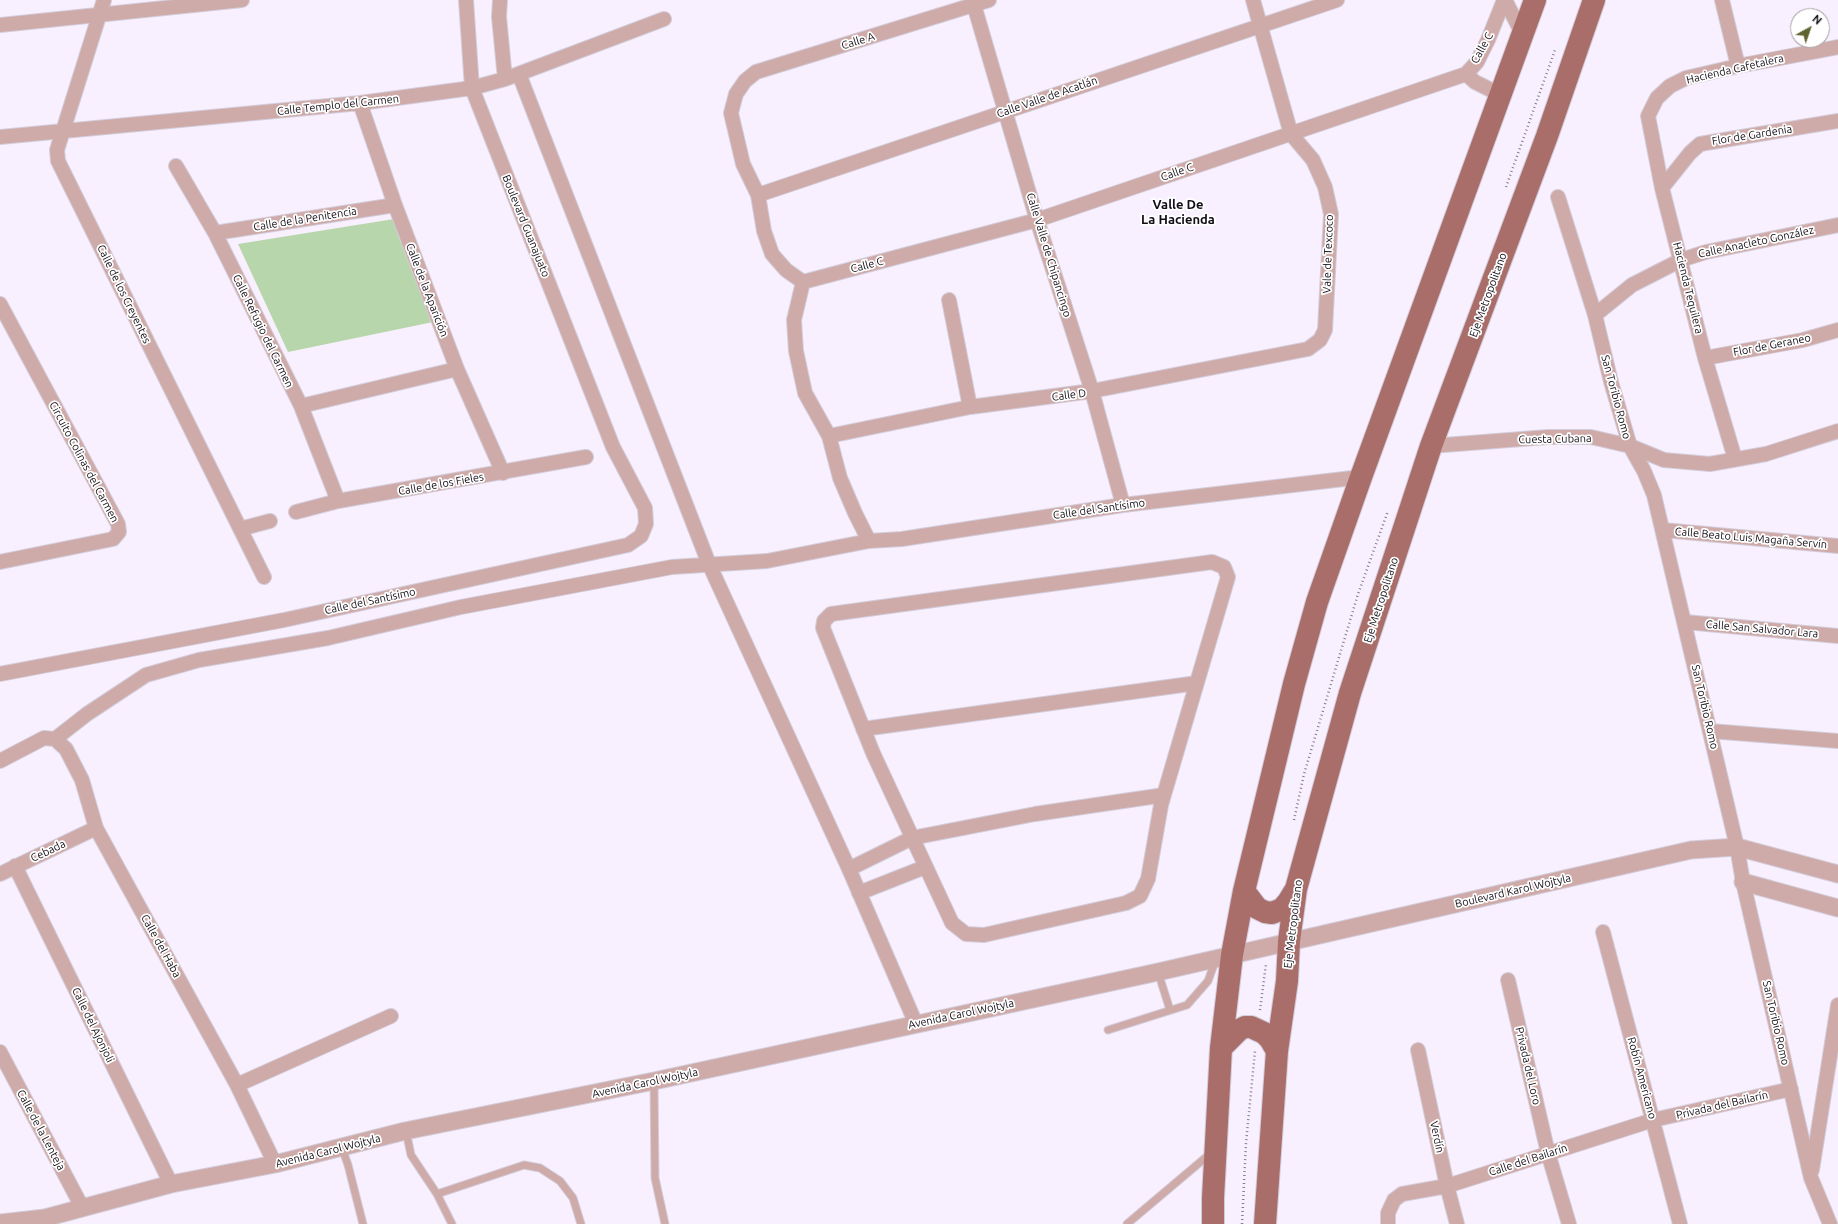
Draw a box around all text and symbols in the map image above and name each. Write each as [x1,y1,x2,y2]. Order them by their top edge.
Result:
north arrow [1790,8,1830,48]
text: N [1810,12,1824,27]
street label: Calle A [840,30,876,52]
street label: Calle C [1468,30,1496,66]
street label: Hacienda Cafetalera [1685,51,1785,87]
street label: Calle Valle de Acatlán [995,74,1099,120]
street label: Calle Templo del Carmen [276,92,400,118]
street label: Flor de Gardenia [1711,122,1793,148]
street label: Calle C [1159,160,1195,184]
street label: Boulevard Guanajuato [499,173,553,279]
street label: Calle Valle de Chipancingo [1024,191,1074,319]
district label: Valle De La Hacienda [1141,197,1215,228]
street label: Calle de la Penitencia [252,204,358,234]
street label: Vale de Texcoco [1320,214,1336,294]
street label: Calle Anacleto González [1697,223,1815,261]
street label: Calle de la Aparición [403,241,451,339]
street label: Hacienda Tequilera [1670,241,1706,335]
street label: Calle de los Creyentes [94,243,154,345]
street label: Eje Metropolitano [1467,251,1509,339]
street label: Calle C [849,254,885,276]
street label: Calle Refugio del Carmen [230,272,296,390]
street label: Flor de Geraneo [1732,331,1812,359]
street label: San Toribio Romo [1598,354,1634,440]
street label: Calle D [1051,386,1087,404]
street label: Circuito Colinas del Carmen [46,399,122,525]
street label: Cuesta Cubana [1518,432,1592,446]
street label: Calle de los Fieles [397,470,485,498]
street label: Calle del Santísimo [1052,496,1146,522]
street label: Calle Beato Luis Magaña Servín [1674,525,1828,551]
street label: Eje Metropolitano [1361,556,1401,644]
street label: Calle del Santísimo [323,585,417,617]
street label: Calle San Salvador Lara [1705,618,1819,640]
street label: San Toribio Romo [1689,663,1721,751]
street label: Cebada [28,837,68,865]
street label: Boulevard Karol Wojtyla [1454,871,1572,911]
street label: Eje Metropolitano [1281,879,1305,969]
street label: Calle del Haba [138,912,184,980]
street label: San Toribio Romo [1760,979,1792,1067]
street label: Calle del Ajonjoli [69,985,117,1065]
street label: Avenida Carol Wojtyla [907,996,1015,1032]
street label: Privada del Loro [1513,1026,1543,1106]
street label: Robín Americano [1625,1036,1659,1120]
street label: Avenida Carol Wojtyla [591,1065,699,1101]
street label: Calle de la Lenteja [14,1087,68,1173]
street label: Privada del Bailarín [1675,1088,1769,1122]
street label: Verdín [1427,1120,1447,1154]
street label: Avenida Carol Wojtyla [274,1132,382,1170]
street label: Calle del Bailarín [1487,1141,1569,1179]

